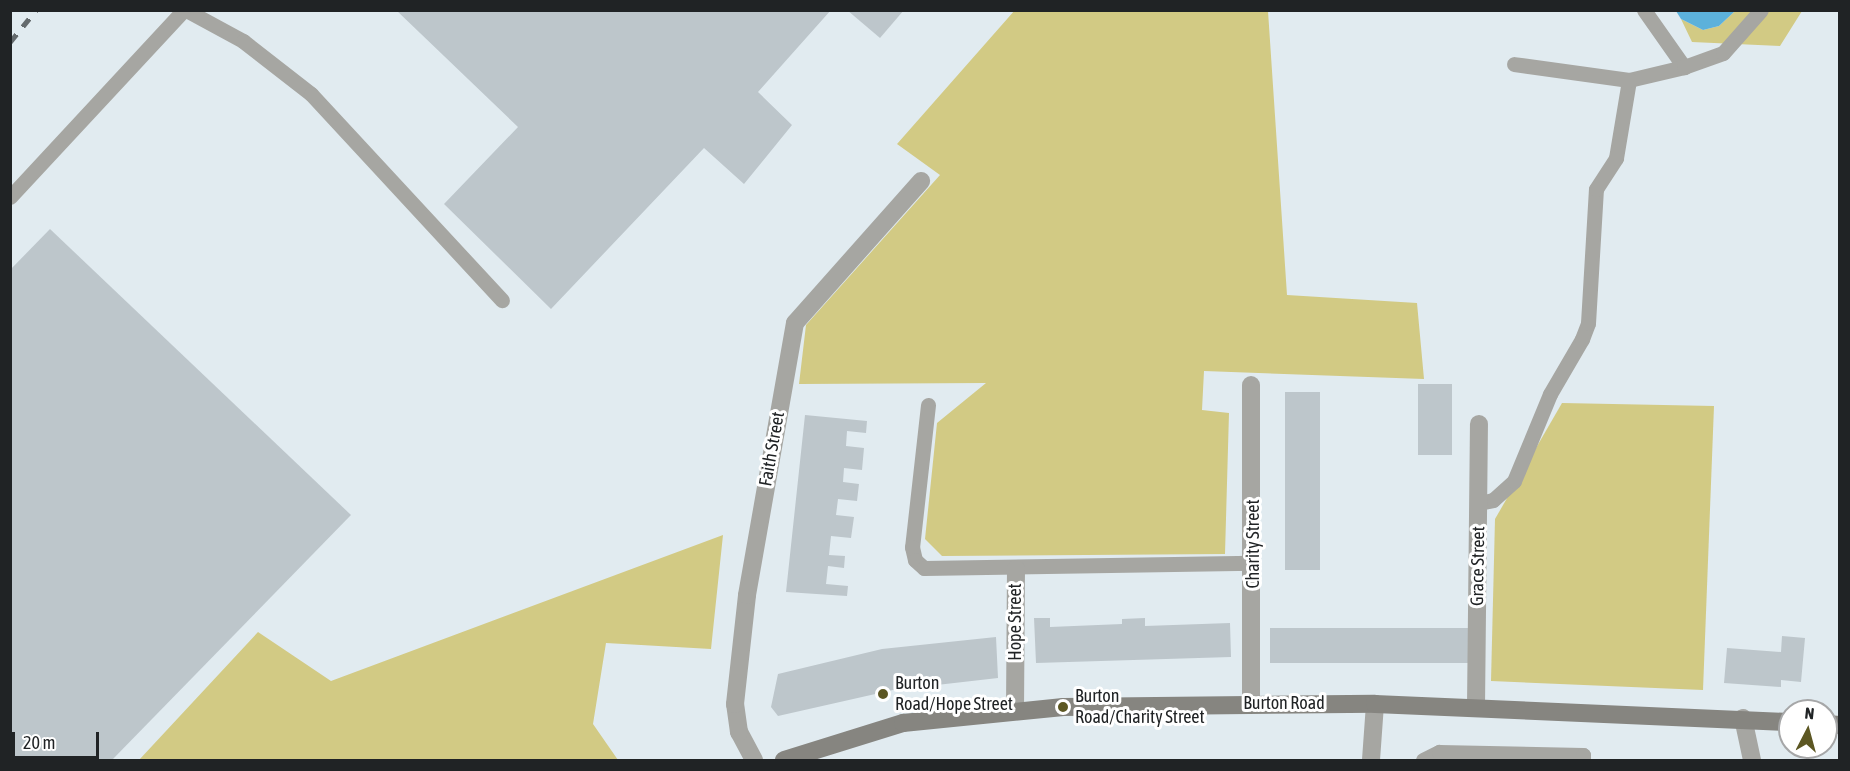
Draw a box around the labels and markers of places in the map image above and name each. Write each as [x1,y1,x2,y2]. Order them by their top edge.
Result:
place label: Burton Road/Hope Street [895,673,1013,716]
place label: Burton Road/Charity Street [1075,686,1205,728]
marker: Burton Road/Hope Street [876,687,890,701]
marker: Burton Road/Charity Street [1056,700,1070,714]

